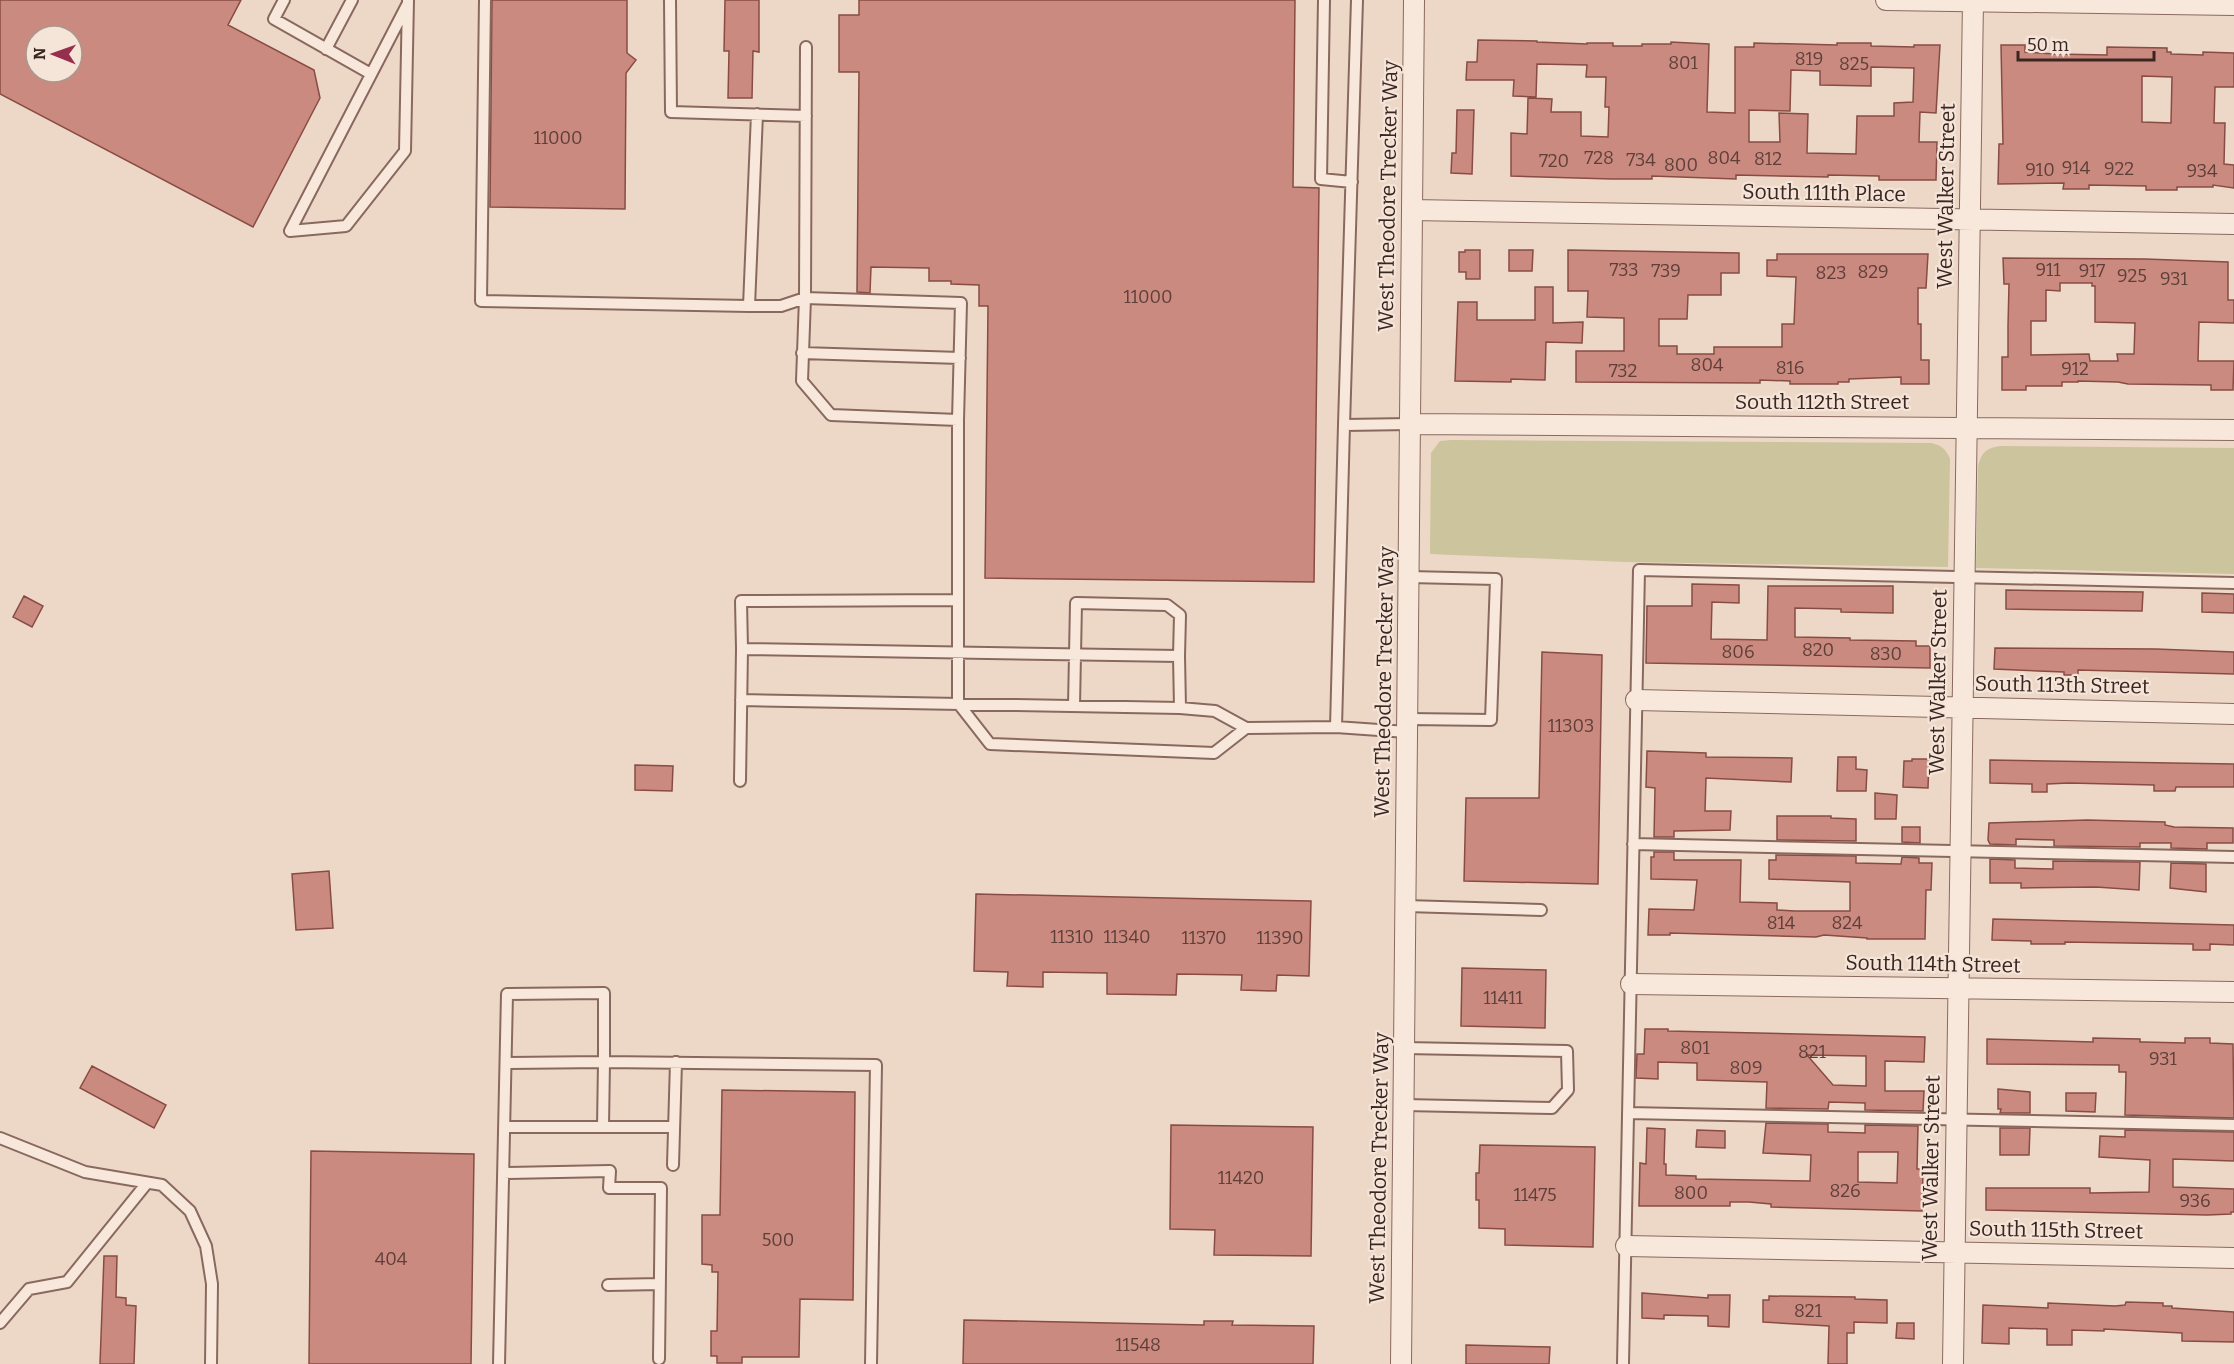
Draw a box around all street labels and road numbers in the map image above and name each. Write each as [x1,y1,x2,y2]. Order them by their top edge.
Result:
street label: West Theodore Trecker Way [1373,59,1403,332]
street label: West Walker Street [1931,102,1961,289]
street label: South 111th Place [1742,179,1906,207]
street label: South 112th Street [1735,389,1910,415]
street label: West Theodore Trecker Way [1369,545,1399,818]
street label: West Walker Street [1923,588,1953,775]
street label: South 113th Street [1974,670,2150,700]
street label: South 114th Street [1845,949,2021,979]
street label: West Theodore Trecker Way [1364,1031,1394,1304]
street label: West Walker Street [1916,1074,1946,1261]
street label: South 115th Street [1969,1215,2144,1245]

